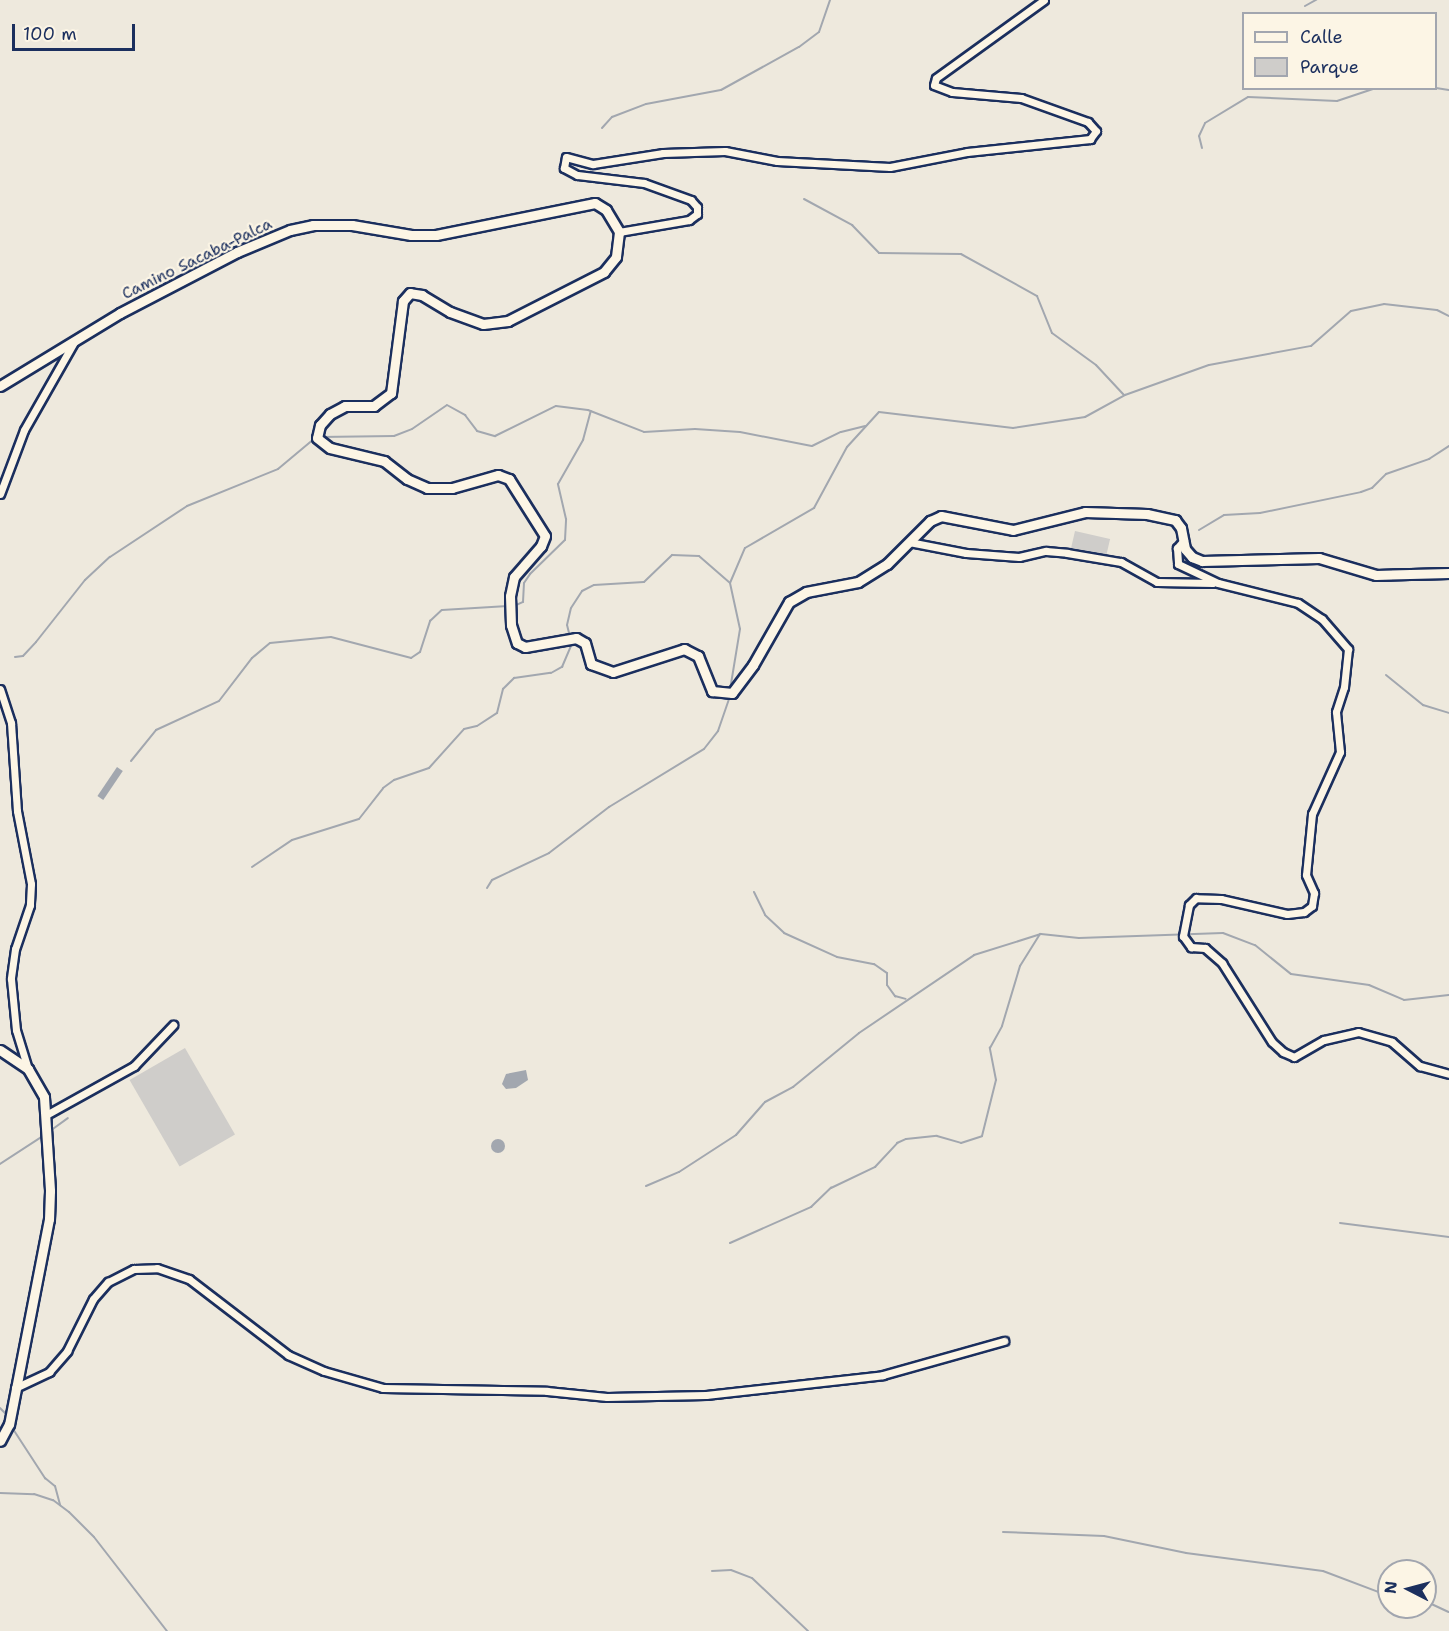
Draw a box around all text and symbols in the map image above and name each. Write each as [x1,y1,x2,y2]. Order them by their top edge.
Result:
scale bar [15,12,138,50]
legend [1242,12,1437,90]
text: 100 m [23,22,77,46]
text: Calle [1300,25,1343,49]
text: Parque [1300,55,1359,79]
street label: Camino Sacaba-Palca [119,214,275,304]
north arrow [1377,1559,1437,1619]
text: N [1379,1580,1402,1595]

